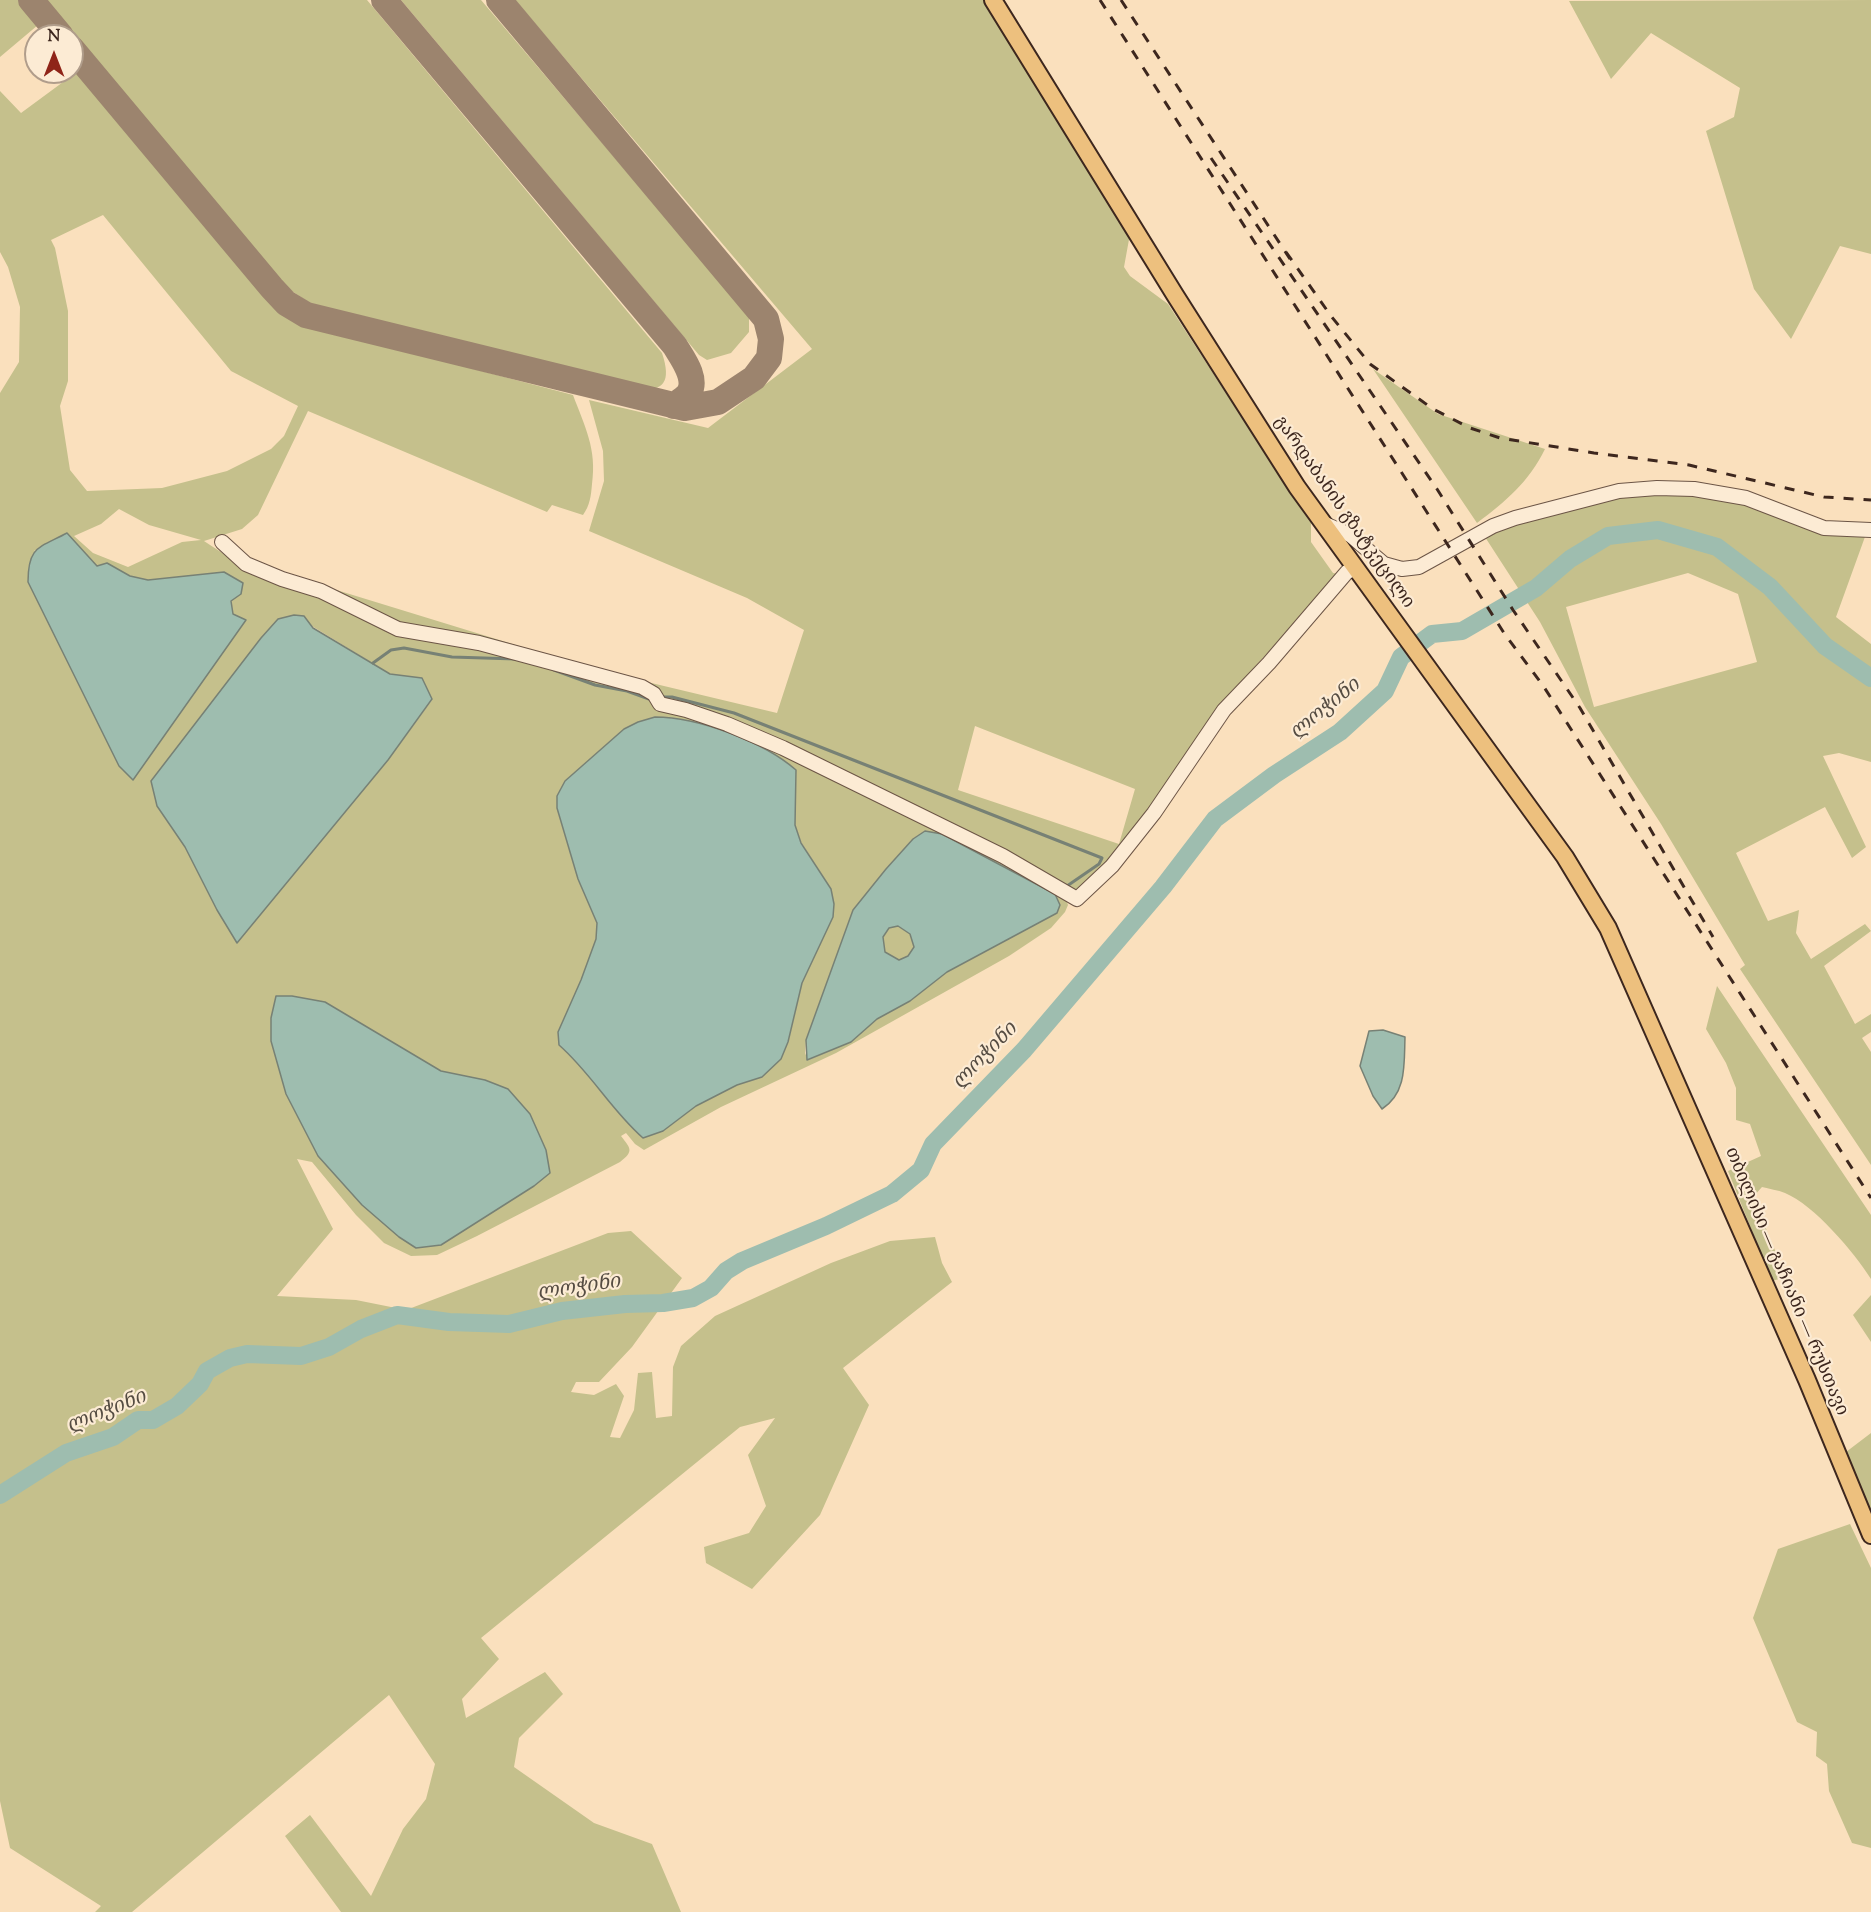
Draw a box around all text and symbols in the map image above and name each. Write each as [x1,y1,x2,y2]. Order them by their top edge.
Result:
north arrow [24,24,84,84]
text: N [48,26,60,49]
street label: გარდაბანის გზატკეცილი [1268,413,1418,613]
water label: ლოჭინი [1286,674,1366,746]
water label: ლოჭინი [948,1019,1024,1095]
street label: თბილისი — გაჩიანი — რუსთავი [1719,1145,1851,1419]
water label: ლოჭინი [536,1271,622,1307]
water label: ლოჭინი [64,1386,150,1440]

